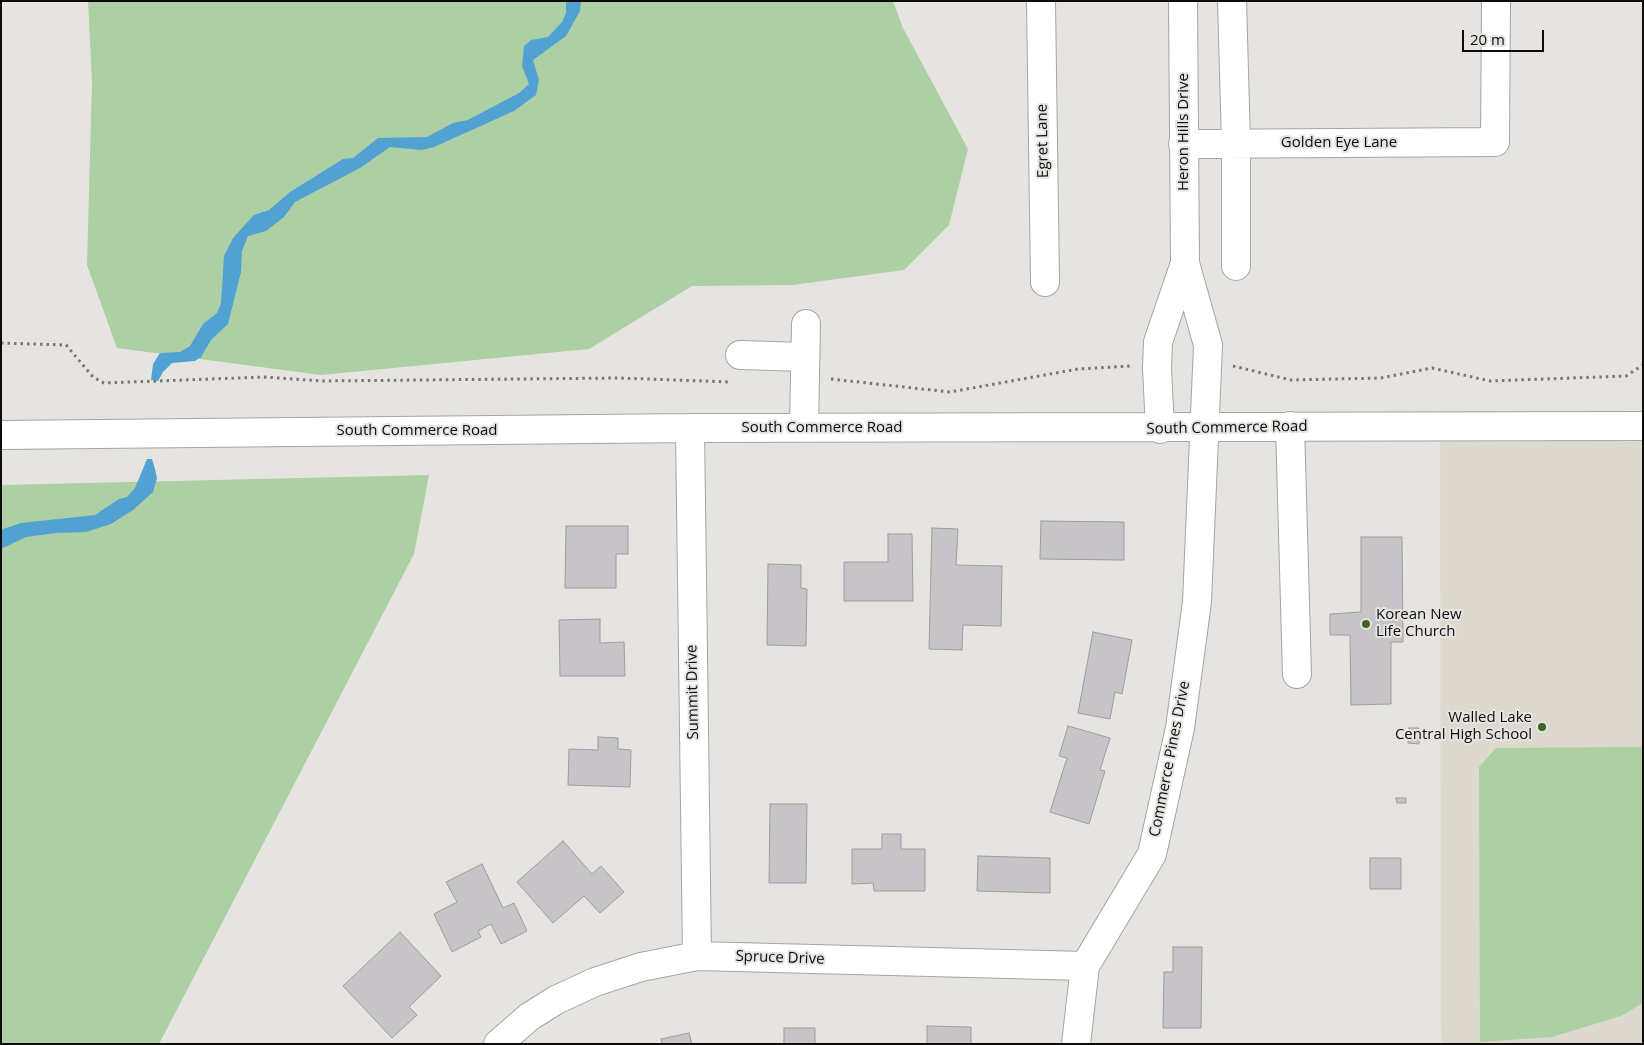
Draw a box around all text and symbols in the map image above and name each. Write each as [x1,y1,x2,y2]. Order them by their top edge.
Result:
scale bar [1464,20,1546,52]
text: 20 m [1470,29,1505,49]
street label: Heron Hills Drive [1175,73,1193,191]
street label: Egret Lane [1033,104,1053,178]
street label: Golden Eye Lane [1281,134,1397,152]
street label: South Commerce Road [1146,418,1308,438]
street label: South Commerce Road [742,419,902,437]
street label: South Commerce Road [337,422,497,440]
place label: Korean New Life Church [1376,606,1462,641]
marker: Korean New Life Church [1360,618,1372,630]
street label: Summit Drive [683,644,703,740]
street label: Commerce Pines Drive [1146,679,1194,839]
place label: Walled Lake Central High School [1395,709,1532,744]
marker: Walled Lake Central High School [1536,721,1548,733]
street label: Spruce Drive [735,947,825,969]

